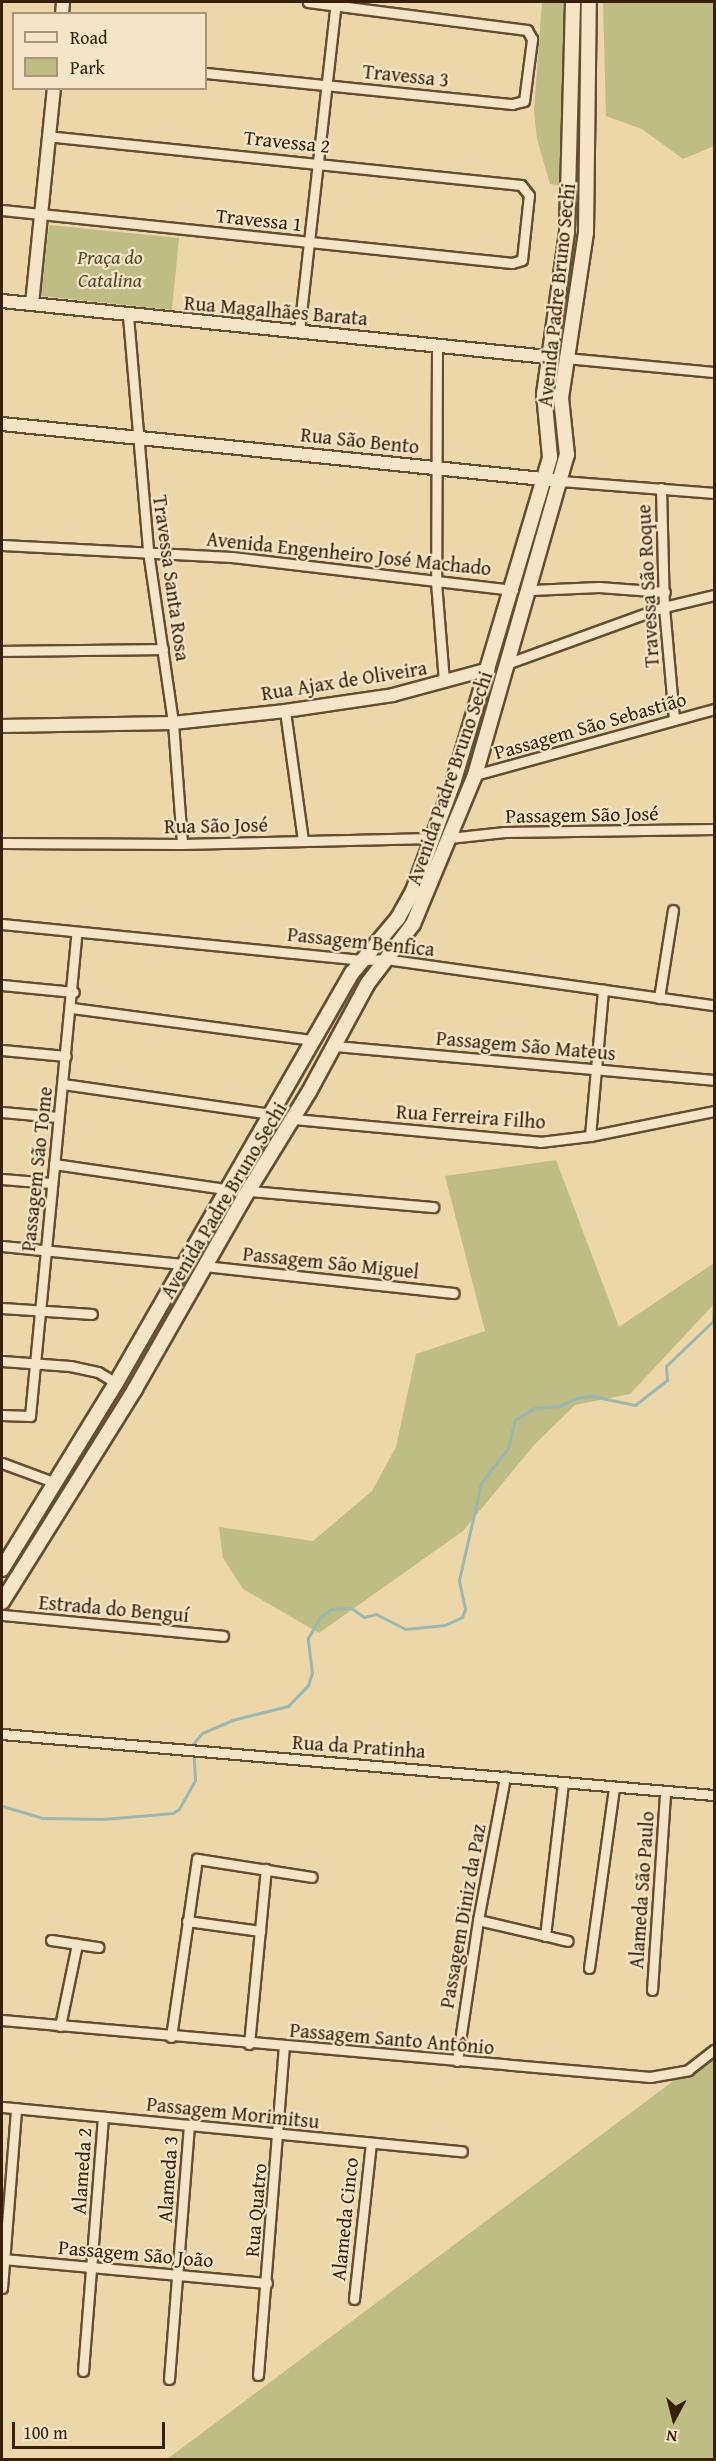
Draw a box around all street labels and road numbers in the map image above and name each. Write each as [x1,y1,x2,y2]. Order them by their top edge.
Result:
street label: Travessa 3 [362,59,450,91]
street label: Travessa 2 [243,125,331,157]
street label: Avenida Padre Bruno Sechi [532,182,580,408]
street label: Travessa 1 [215,203,303,235]
street label: Rua Magalhães Barata [183,290,369,330]
street label: Rua São Bento [299,422,421,458]
street label: Travessa Santa Rosa [148,493,196,663]
street label: Travessa São Roque [631,504,663,668]
street label: Avenida Engenheiro José Machado [205,526,493,580]
street label: Rua Ajax de Oliveira [259,655,429,705]
street label: Avenida Padre Bruno Sechi [401,668,497,888]
street label: Passagem São Sebastião [491,686,689,764]
street label: Passagem São José [505,801,659,827]
street label: Rua São José [164,812,268,838]
street label: Passagem Benfica [286,921,436,961]
street label: Passagem São Mateus [435,1025,617,1065]
street label: Passagem São Tome [15,1085,57,1253]
street label: Avenida Padre Bruno Sechi [155,1097,291,1303]
street label: Rua Ferreira Filho [395,1099,547,1133]
street label: Passagem São Miguel [242,1241,420,1283]
street label: Estrada do Benguí [38,1589,190,1627]
street label: Rua da Pratinha [292,1729,426,1763]
street label: Alameda São Paulo [624,1810,658,1970]
street label: Passagem Diniz da Paz [434,1822,490,2010]
street label: Passagem Santo Antônio [289,2017,495,2059]
street label: Passagem Morimitsu [145,2091,321,2133]
street label: Alameda 2 [66,2127,96,2215]
street label: Alameda 3 [152,2135,182,2223]
street label: Alameda Cinco [326,2156,362,2282]
street label: Rua Quatro [239,2162,271,2258]
street label: Passagem São João [57,2234,215,2272]

